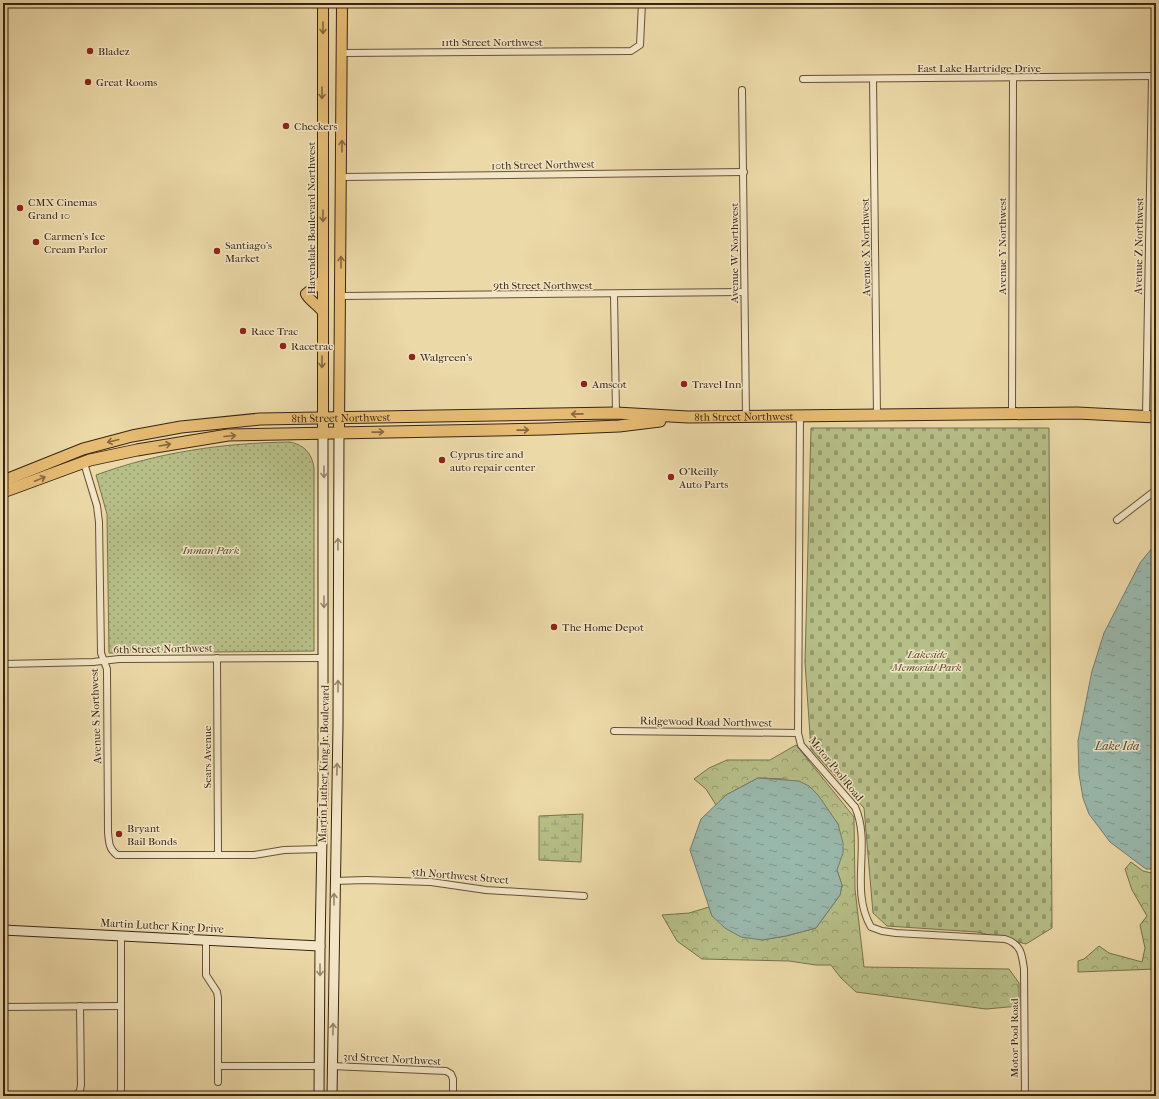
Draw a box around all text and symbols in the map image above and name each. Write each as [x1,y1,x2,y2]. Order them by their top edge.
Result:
one-way arrow [319,21,327,34]
street label: 11th Street Northwest [441,36,543,49]
place label: Bladez [98,45,130,58]
marker: Bladez [85,46,95,56]
street label: East Lake Hartridge Drive [917,62,1042,75]
place label: Great Rooms [96,76,157,89]
marker: Great Rooms [83,77,93,87]
one-way arrow [318,86,326,99]
place label: Checkers [294,120,337,133]
marker: Checkers [281,121,291,131]
one-way arrow [338,140,346,153]
street label: Havendale Boulevard Northwest [305,142,318,294]
street label: 10th Street Northwest [491,158,595,172]
place label: CMX Cinemas Grand 10 [28,196,97,222]
street label: Avenue Y Northwest [996,197,1009,296]
street label: Avenue Z Northwest [1132,197,1146,296]
street label: Avenue X Northwest [859,198,873,297]
marker: CMX Cinemas Grand 10 [15,203,25,213]
street label: Avenue W Northwest [728,203,741,304]
one-way arrow [319,209,327,222]
place label: Carmen's Ice Cream Parlor [44,230,108,256]
marker: Carmen's Ice Cream Parlor [31,237,41,247]
place label: Santiago's Market [225,239,272,265]
marker: Santiago's Market [212,246,222,256]
one-way arrow [337,256,345,269]
street label: 9th Street Northwest [493,279,593,292]
place label: Race Trac [251,325,298,338]
marker: Race Trac [238,326,248,336]
place label: Racetrac [291,340,333,353]
marker: Racetrac [278,341,288,351]
place label: Walgreen's [419,351,472,364]
marker: Walgreen's [407,352,417,362]
one-way arrow [318,355,326,368]
place label: Amscot [591,378,627,391]
place label: Travel Inn [692,378,742,391]
marker: Amscot [579,379,589,389]
marker: Travel Inn [679,379,689,389]
street label: 8th Street Northwest [694,409,793,423]
street label: 8th Street Northwest [291,410,391,425]
one-way arrow [571,410,584,418]
one-way arrow [516,426,529,434]
one-way arrow [371,428,384,435]
one-way arrow [223,432,236,439]
one-way arrow [107,438,120,445]
one-way arrow [158,441,171,449]
place label: Cyprus tire and auto repair center [450,448,535,474]
marker: Cyprus tire and auto repair center [437,455,447,465]
one-way arrow [320,465,328,478]
place label: O'Reilly Auto Parts [678,465,728,491]
marker: O'Reilly Auto Parts [666,472,676,482]
one-way arrow [33,474,45,482]
one-way arrow [334,538,342,551]
park label: Inman Park [182,544,240,557]
one-way arrow [320,595,328,608]
place label: The Home Depot [562,621,644,634]
marker: The Home Depot [549,622,559,632]
street label: 6th Street Northwest [113,642,213,656]
park label: Lakeside Memorial Park [891,648,962,674]
street label: Avenue S Northwest [88,668,104,765]
one-way arrow [334,680,342,693]
street label: Martin Luther King Jr. Boulevard [316,684,332,843]
street label: Ridgewood Road Northwest [640,714,772,730]
street label: Sears Avenue [201,725,214,788]
street label: Motor Pool Road [806,734,867,805]
water label: Lake Ida [1094,739,1139,753]
one-way arrow [333,763,341,776]
place label: Bryant Bail Bonds [127,822,177,848]
marker: Bryant Bail Bonds [114,829,124,839]
street label: 5th Northwest Street [410,865,510,887]
one-way arrow [330,893,338,906]
street label: Martin Luther King Drive [100,916,225,936]
one-way arrow [316,963,324,976]
street label: Motor Pool Road [1008,997,1021,1078]
one-way arrow [329,1023,337,1036]
street label: 3rd Street Northwest [343,1050,442,1068]

